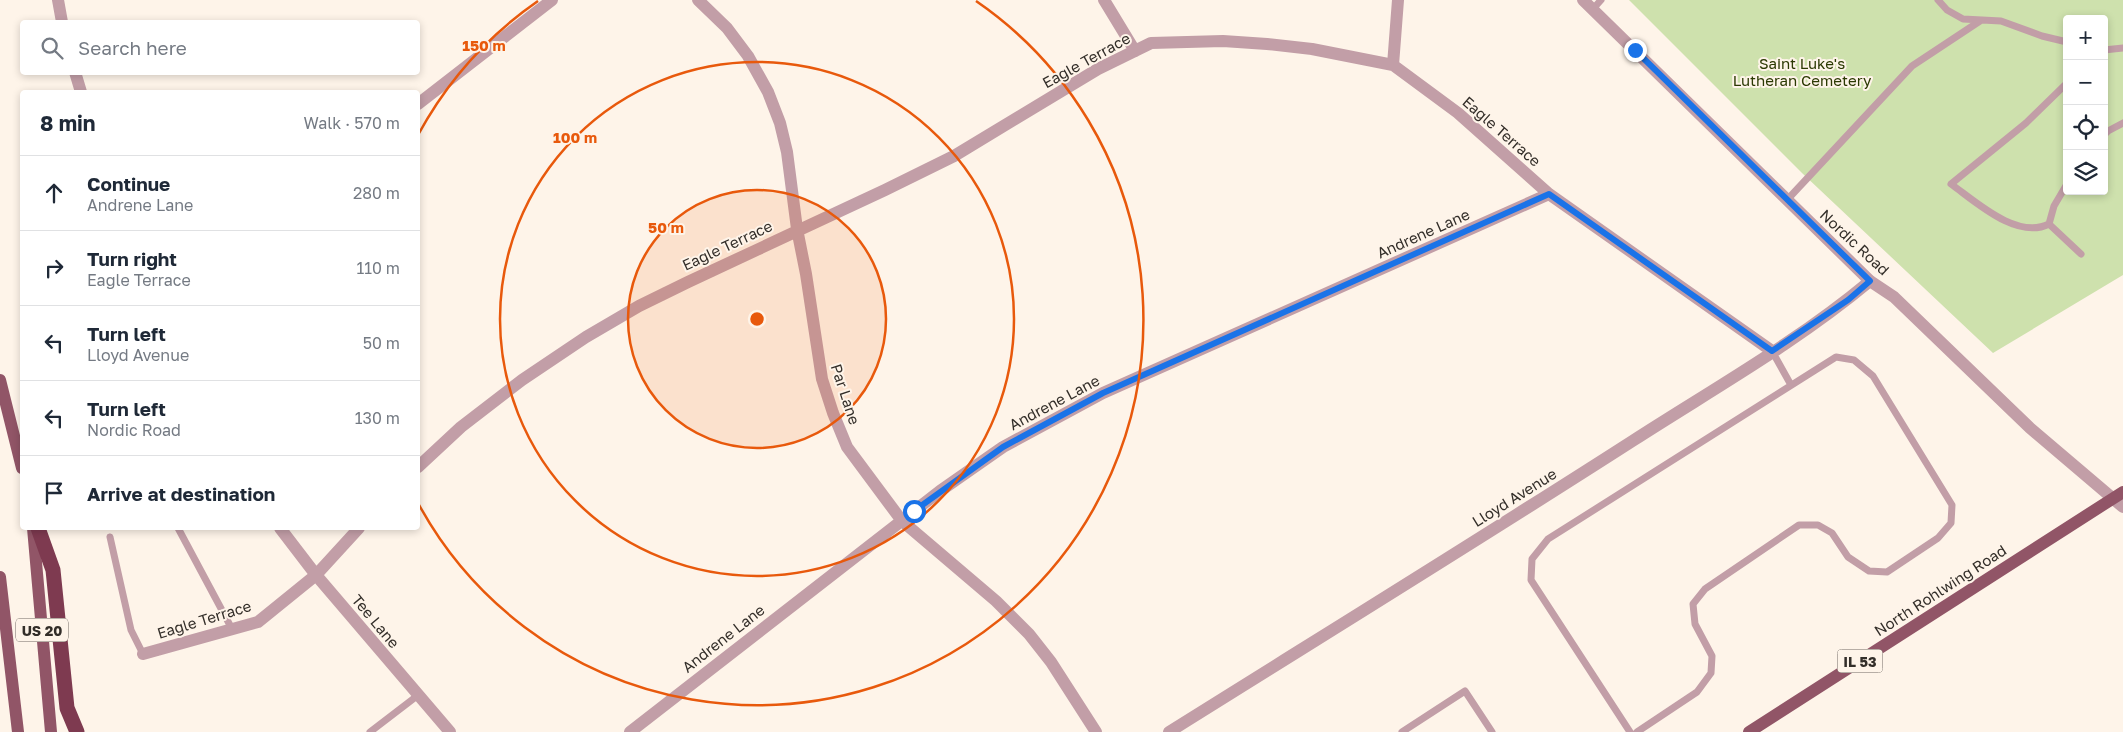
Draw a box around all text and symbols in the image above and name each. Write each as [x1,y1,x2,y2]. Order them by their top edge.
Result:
map controls [2063,15,2108,195]
button: + [2063,15,2108,60]
search box [20,20,420,75]
street label: Eagle Terrace [1039,28,1133,91]
icon: search [38,34,66,62]
text: Search here [78,36,187,59]
text: 150 m [462,36,506,54]
route end [1624,39,1647,62]
park label: Saint Luke's Lutheran Cemetery [1733,54,1872,89]
button: − [2063,60,2108,105]
street label: Eagle Terrace [1459,92,1545,170]
button: locate [2063,105,2108,150]
text: 8 min [40,110,96,136]
text: Walk · 570 m [303,113,400,133]
text: 100 m [553,128,597,146]
button: layers [2063,150,2108,195]
text: Continue [87,172,170,195]
icon: ahead [40,179,68,207]
text: 280 m [353,183,400,203]
text: Andrene Lane [87,195,193,215]
street label: Andrene Lane [1374,204,1472,261]
street label: Nordic Road [1817,205,1893,279]
street label: Eagle Terrace [679,216,775,274]
text: 50 m [648,218,684,236]
text: Turn right [87,247,177,270]
icon: right [40,254,68,282]
text: 110 m [356,258,400,278]
text: Eagle Terrace [87,270,191,290]
centre of rings [748,310,766,328]
text: Turn left [87,322,166,345]
icon: left [40,329,68,357]
text: 50 m [363,333,400,353]
text: Lloyd Avenue [87,345,189,365]
street label: Par Lane [828,361,864,427]
street label: Andrene Lane [1006,371,1102,433]
text: Turn left [87,397,166,420]
icon: left [40,404,68,432]
text: 130 m [355,408,400,428]
text: Nordic Road [87,420,181,440]
street label: Lloyd Avenue [1469,464,1560,530]
icon: arrive [40,479,68,507]
text: Arrive at destination [87,482,275,505]
route start [903,500,926,523]
street label: North Rohlwing Road [1871,541,2009,639]
street label: Tee Lane [348,591,404,652]
street label: Eagle Terrace [155,596,253,642]
street label: Andrene Lane [678,600,768,676]
road number: US 20 [16,618,68,642]
road number: IL 53 [1838,649,1882,672]

